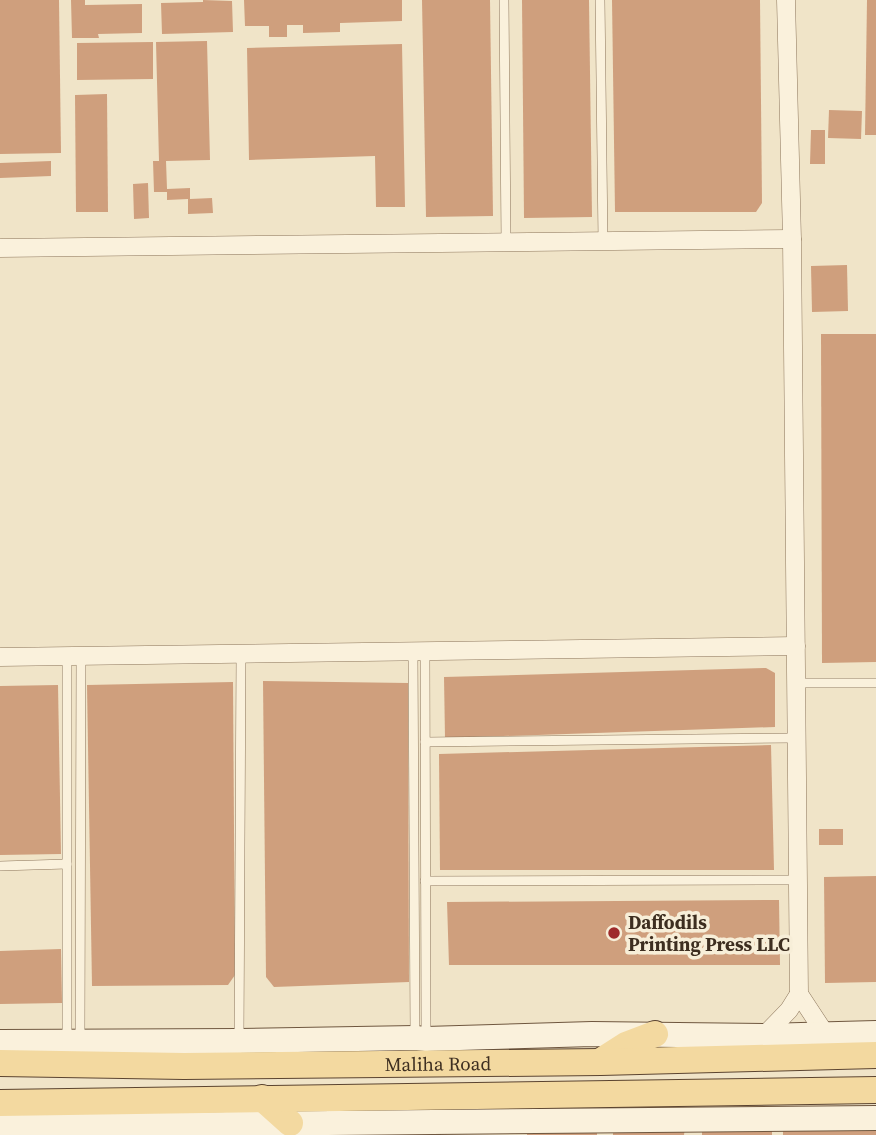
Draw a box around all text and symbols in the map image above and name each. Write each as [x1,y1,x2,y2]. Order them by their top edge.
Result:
place label: Daffodils Printing Press LLC [628,909,790,957]
marker: Daffodils Printing Press LLC [606,925,622,941]
street label: Maliha Road [385,1050,492,1077]

